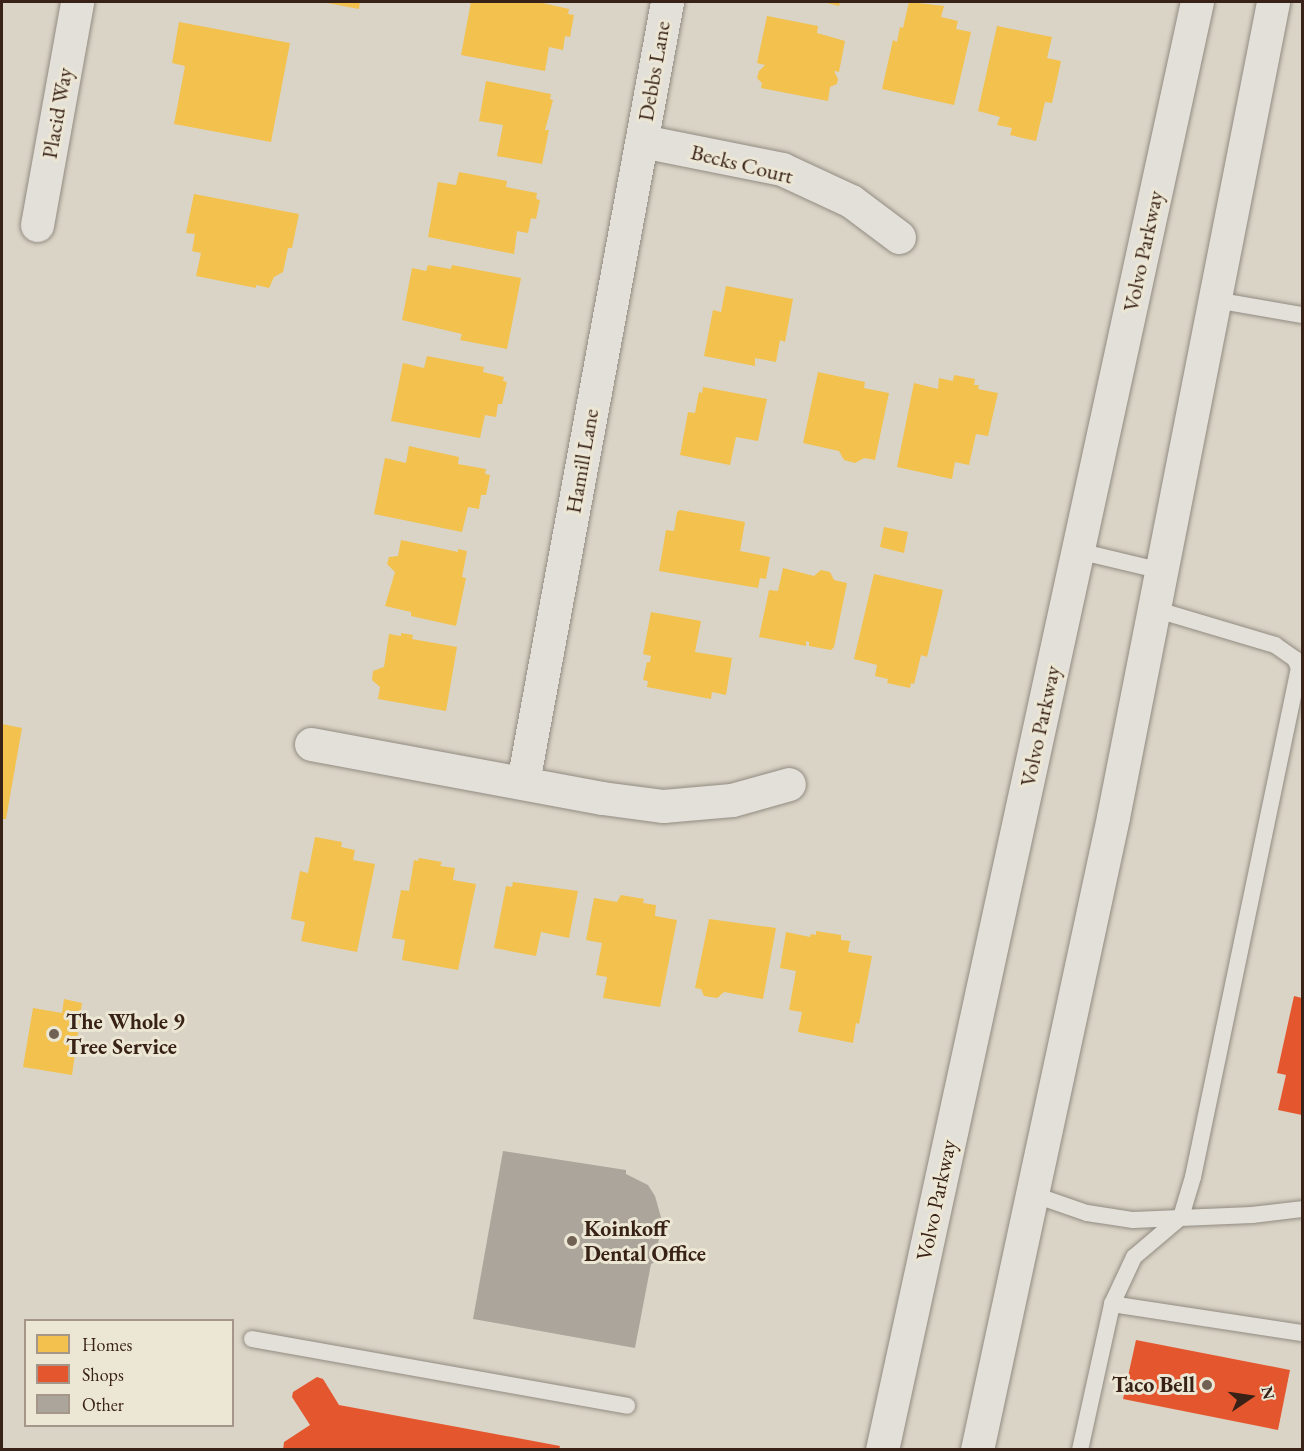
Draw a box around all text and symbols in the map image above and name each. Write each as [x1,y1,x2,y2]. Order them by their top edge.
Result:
street label: Debbs Lane [632,19,676,123]
street label: Placid Way [36,65,78,161]
street label: Becks Court [688,139,796,189]
street label: Volvo Parkway [1117,188,1169,314]
street label: Hamill Lane [560,407,604,515]
street label: Volvo Parkway [1014,663,1066,789]
place label: The Whole 9 Tree Service [66,1008,185,1060]
marker: The Whole 9 Tree Service [47,1027,61,1041]
street label: Volvo Parkway [910,1137,962,1263]
place label: Koinkoff Dental Office [584,1215,706,1266]
marker: Koinkoff Dental Office [565,1234,579,1248]
legend [24,1319,234,1427]
text: Homes [82,1333,132,1356]
text: Shops [82,1363,124,1386]
north arrow [1220,1367,1280,1427]
place label: Taco Bell [1112,1372,1195,1398]
marker: Taco Bell [1200,1378,1214,1392]
text: N [1256,1384,1280,1402]
text: Other [82,1393,124,1416]

